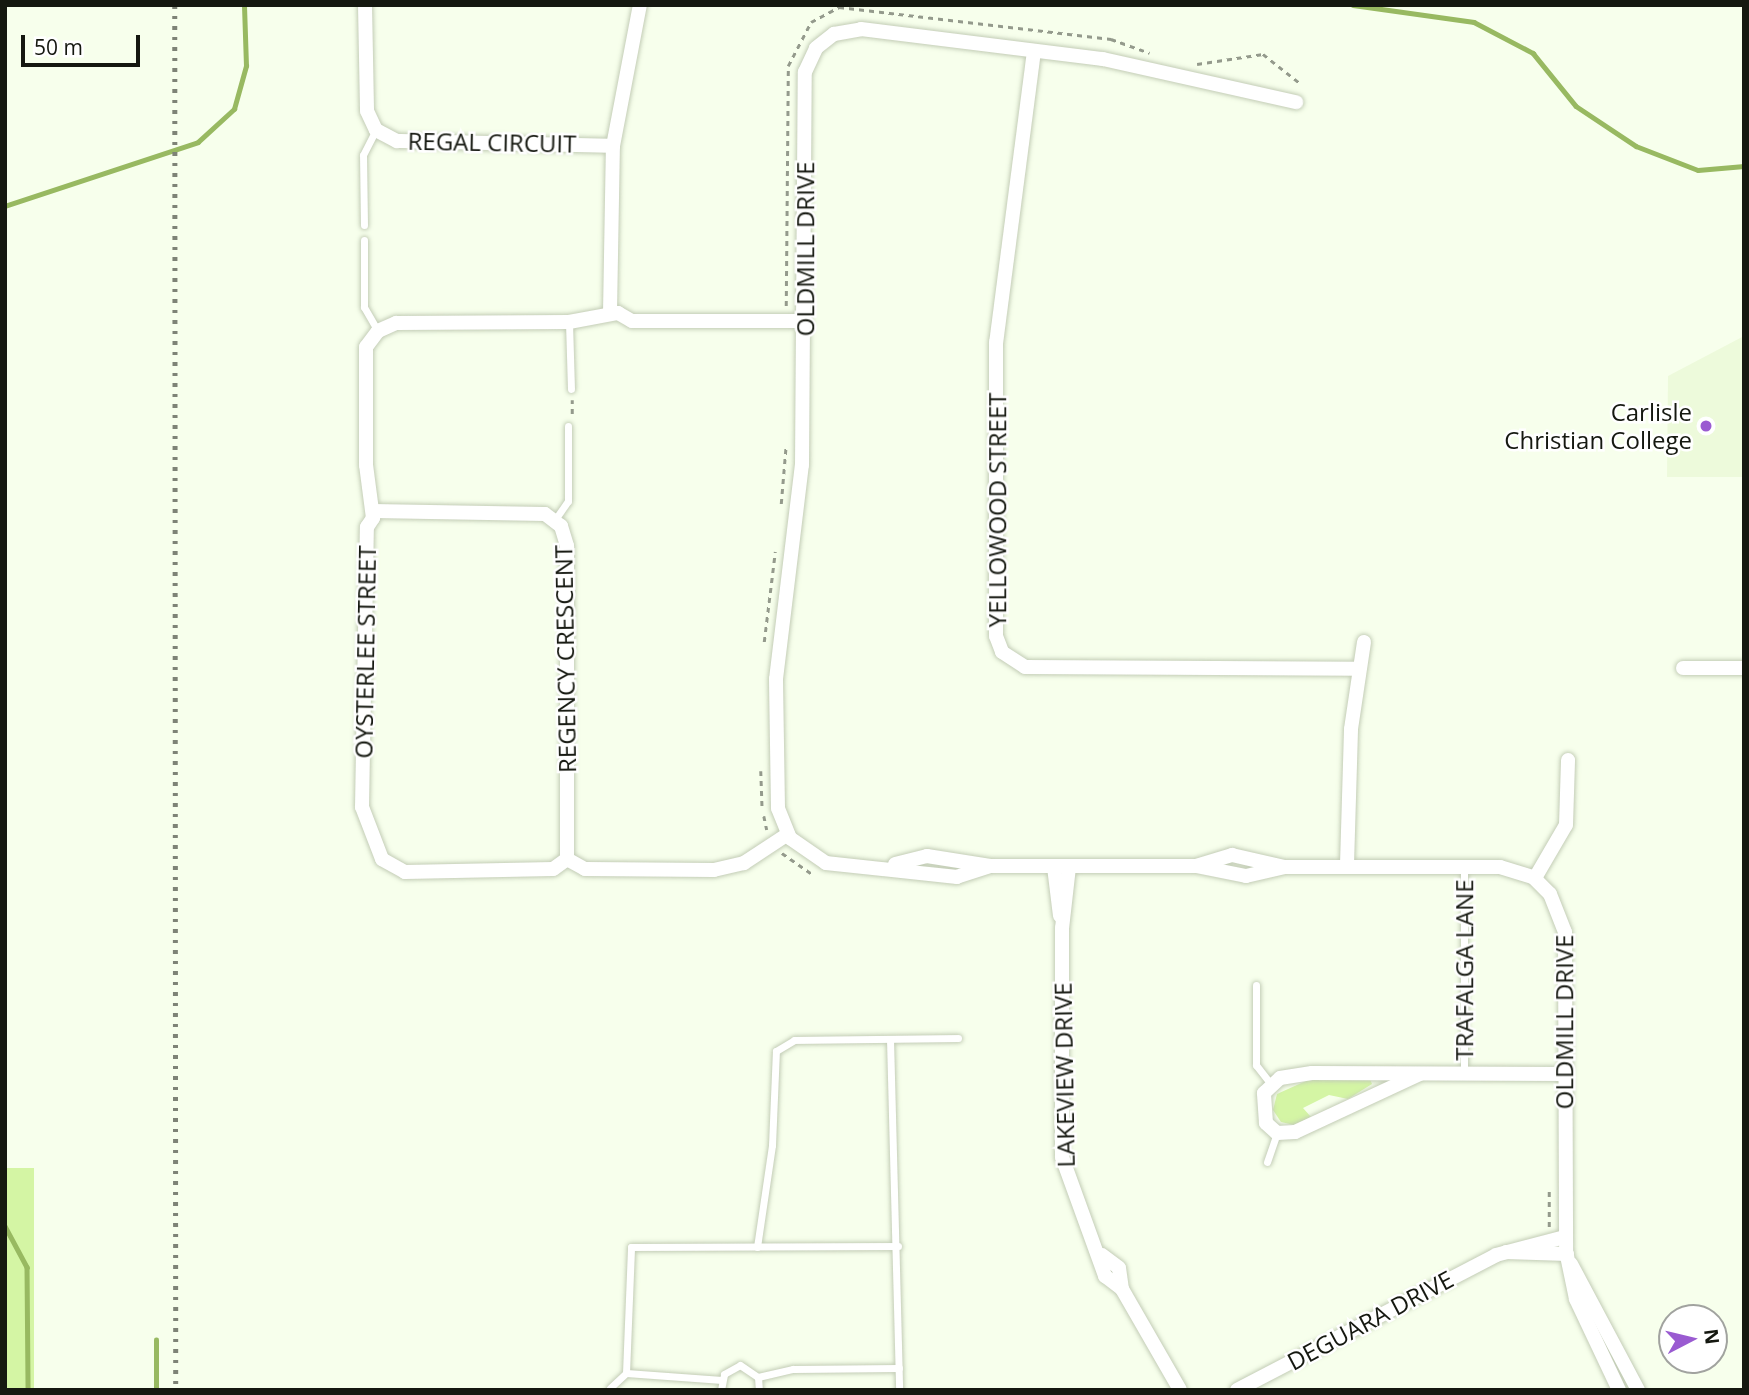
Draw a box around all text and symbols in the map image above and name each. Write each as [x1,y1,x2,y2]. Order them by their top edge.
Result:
scale bar [24,21,144,65]
text: 50 m [34,33,83,61]
street label: REGAL CIRCUIT [407,126,577,158]
street label: OLDMILL DRIVE [791,162,819,336]
street label: YELLOWOOD STREET [983,393,1011,627]
place label: Carlisle Christian College [1504,398,1692,454]
marker: Carlisle Christian College [1698,418,1714,434]
street label: OYSTERLEE STREET [349,545,381,759]
street label: REGENCY CRESCENT [549,545,581,773]
street label: TRAFALGA LANE [1450,879,1478,1061]
street label: OLDMILL DRIVE [1550,935,1578,1109]
street label: LAKEVIEW DRIVE [1048,982,1080,1168]
street label: DEGUARA DRIVE [1282,1264,1458,1376]
north arrow [1658,1304,1728,1374]
text: N [1698,1327,1726,1346]

